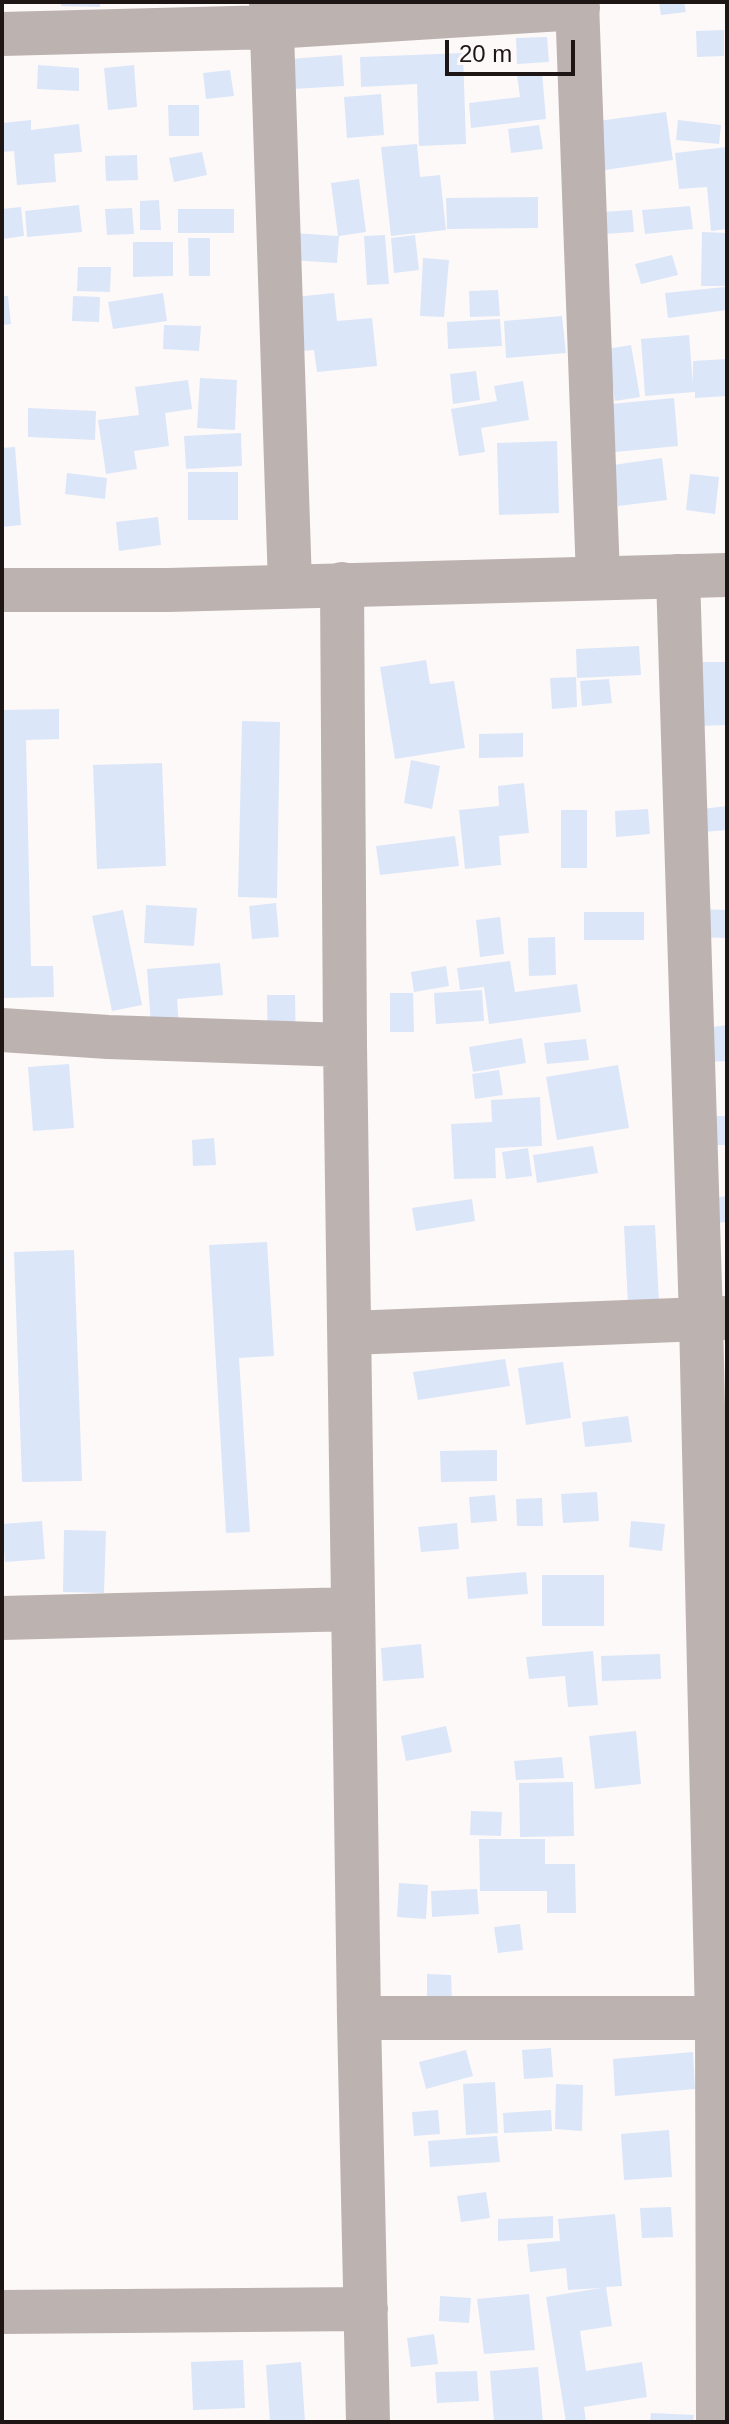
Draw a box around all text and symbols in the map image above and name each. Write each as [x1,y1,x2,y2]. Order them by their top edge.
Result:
scale bar [449,24,579,74]
text: 20 m [459,40,512,67]

